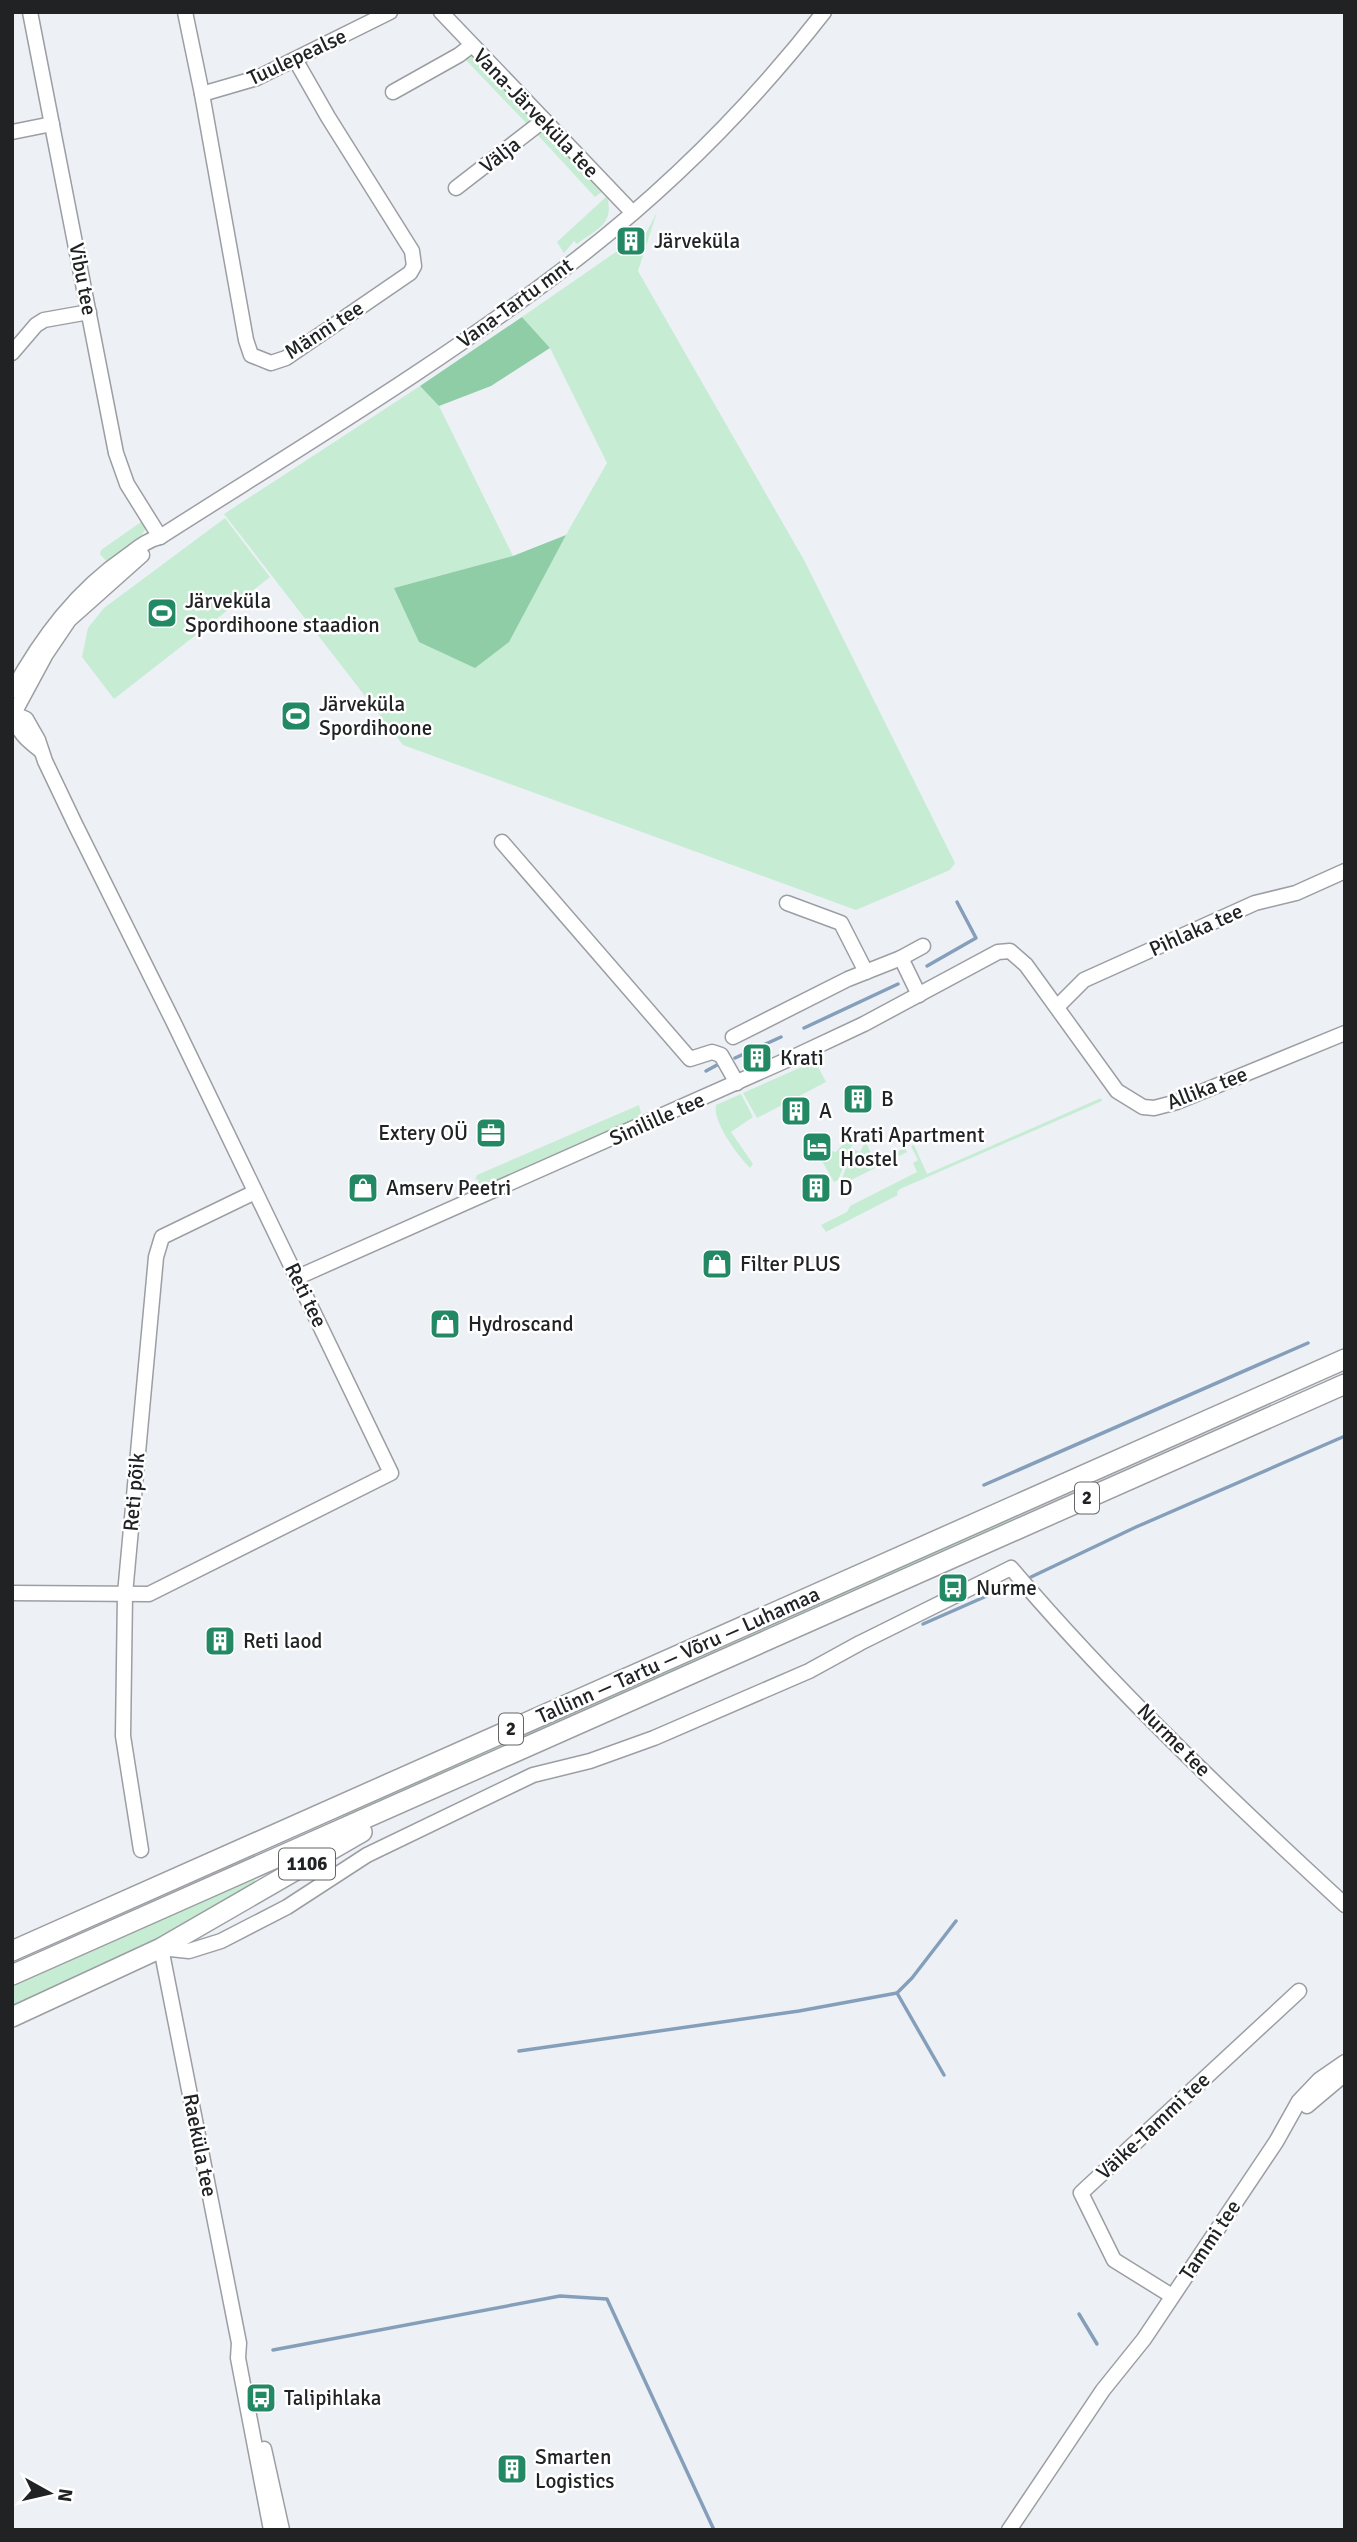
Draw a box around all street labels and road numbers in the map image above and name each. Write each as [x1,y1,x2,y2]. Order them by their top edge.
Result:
street label: Tuulepealse [243,23,351,91]
street label: Vana-Järveküla tee [468,43,604,183]
street label: Välja [474,131,526,179]
street label: Vibu tee [63,241,103,317]
street label: Vana-Tartu mnt [452,252,578,354]
street label: Männi tee [280,295,368,365]
street label: Pihlaka tee [1145,898,1247,962]
street label: Allika tee [1163,1061,1251,1115]
street label: Sinilille tee [605,1086,709,1152]
street label: Reti tee [279,1258,333,1332]
street label: Reti põik [118,1451,150,1532]
road number: 2 [1075,1482,1099,1514]
street label: Tallinn — Tartu — Võru — Luhamaa [532,1581,824,1729]
street label: Nurme tee [1132,1698,1216,1782]
road number: 2 [499,1714,523,1744]
road number: 1106 [279,1848,335,1880]
street label: Väike-Tammi tee [1091,2067,1215,2185]
street label: Raeküla tee [177,2091,223,2199]
street label: Tammi tee [1174,2195,1246,2285]

